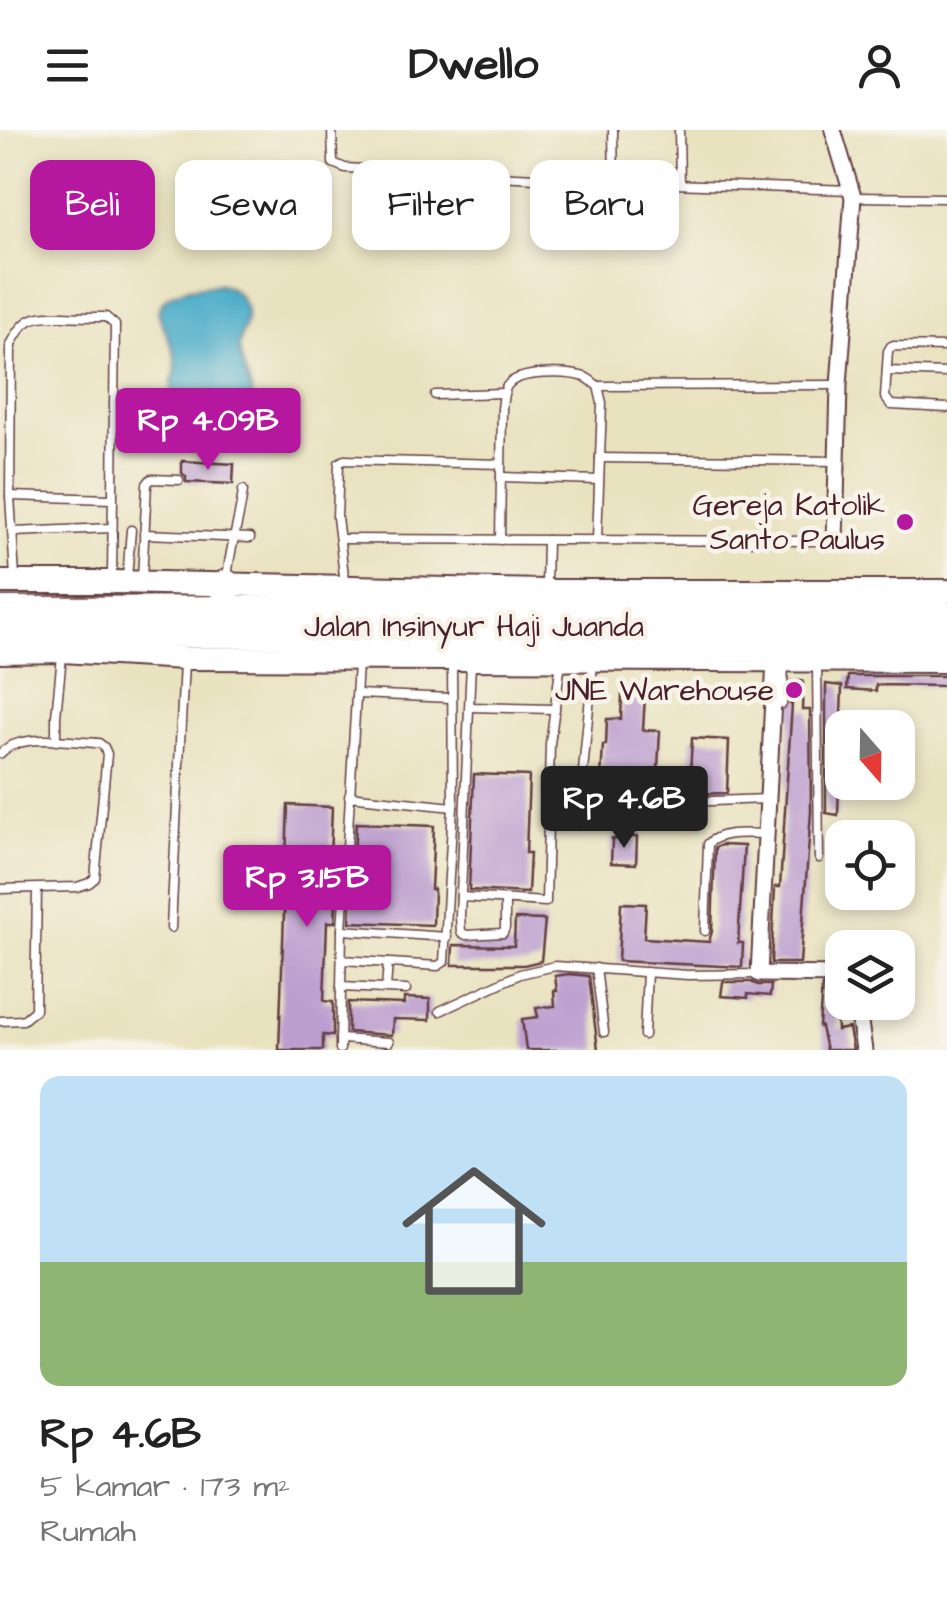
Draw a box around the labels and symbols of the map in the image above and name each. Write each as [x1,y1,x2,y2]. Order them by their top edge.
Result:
pin: Rp 4.09B [105,388,311,473]
place label: Gereja Katolik Santo Paulus [692,485,885,561]
marker: Gereja Katolik Santo Paulus [894,511,916,533]
street label: Jalan Insinyur Haji Juanda [304,606,644,649]
place label: JNE Warehouse [555,670,774,712]
marker: JNE Warehouse [783,679,805,701]
north arrow [825,710,915,800]
pin: Rp 4.6B [532,766,716,851]
pin: Rp 3.15B [204,845,410,930]

